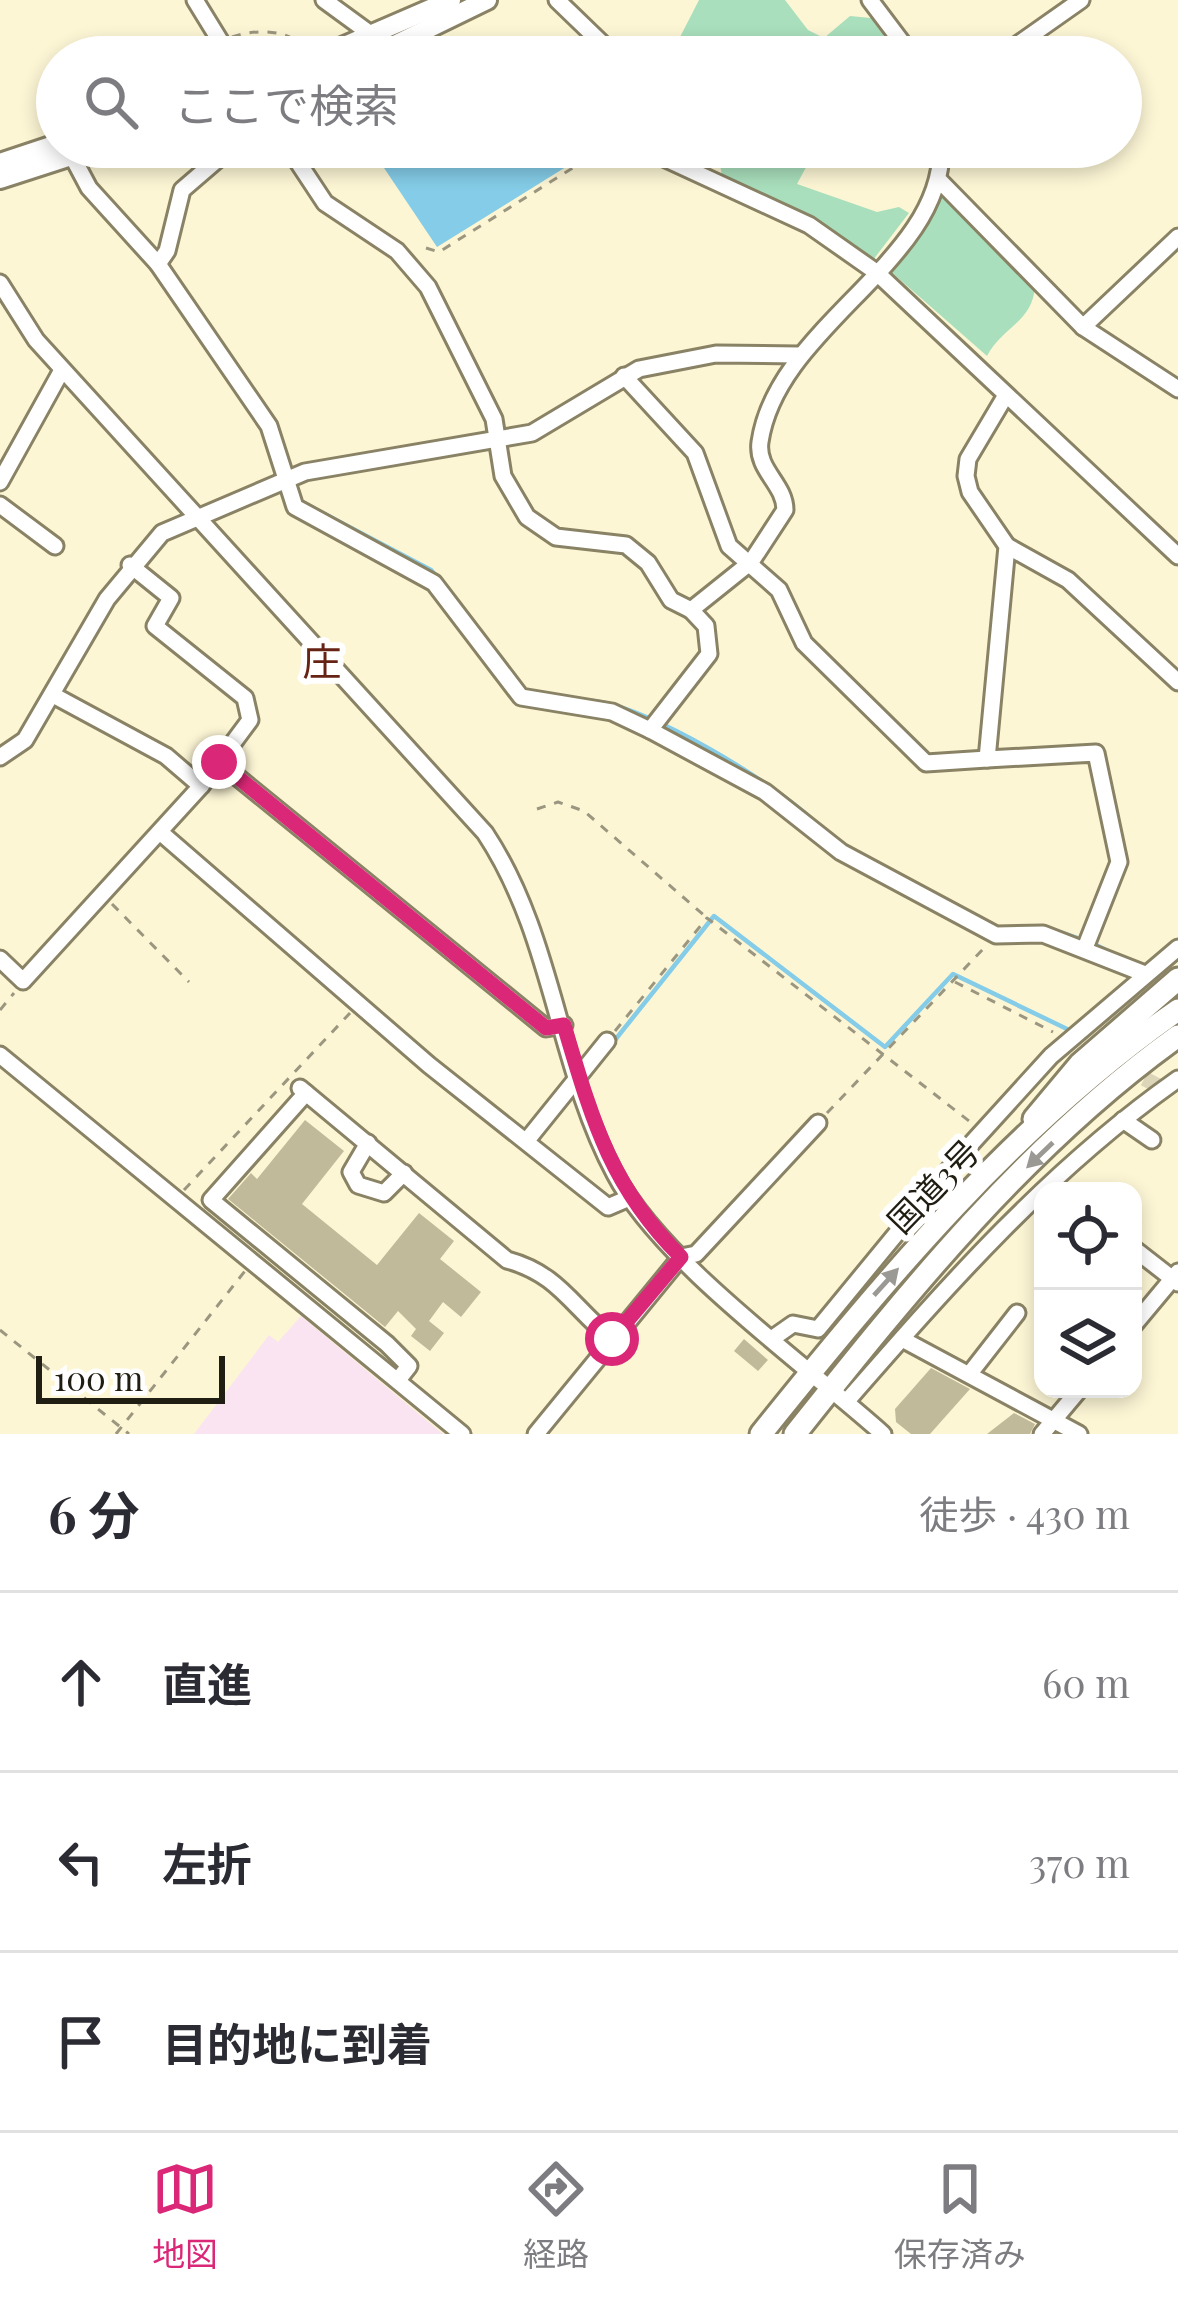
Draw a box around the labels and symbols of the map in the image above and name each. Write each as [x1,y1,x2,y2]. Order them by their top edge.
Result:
district label: 庄 [302,634,342,686]
route end [192,735,246,789]
street label: 国道3号 [877,1129,987,1241]
one-way arrow [1026,1140,1055,1168]
one-way arrow [872,1267,899,1296]
route start [585,1312,639,1366]
scale bar [36,1350,225,1403]

